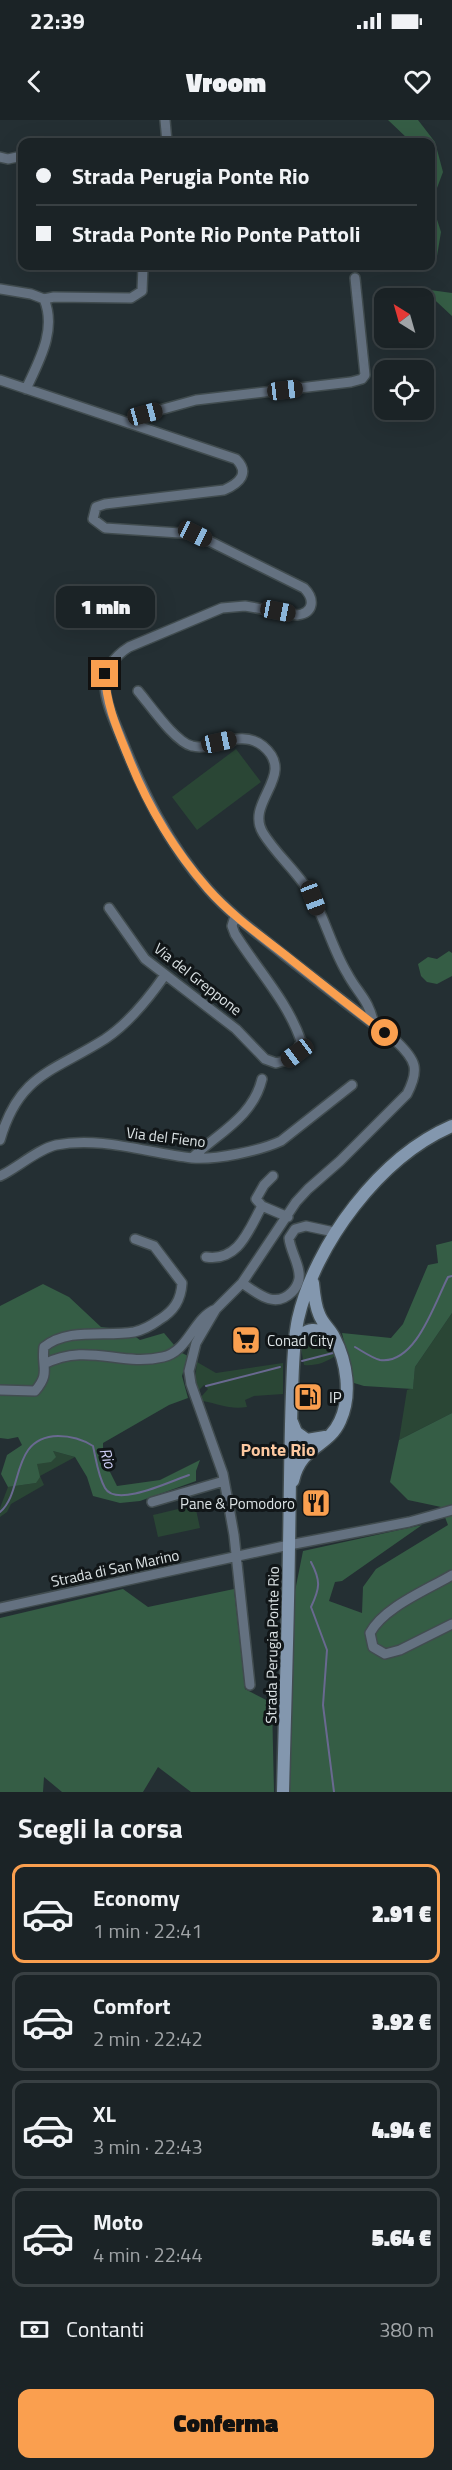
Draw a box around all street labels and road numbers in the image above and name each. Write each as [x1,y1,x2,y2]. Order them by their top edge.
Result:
street label: Via del Greppone [149,937,247,1021]
street label: Via del Fieno [125,1121,207,1153]
street label: Strada di San Marino [49,1543,181,1593]
street label: Strada Perugia Ponte Rio [259,1566,285,1724]

